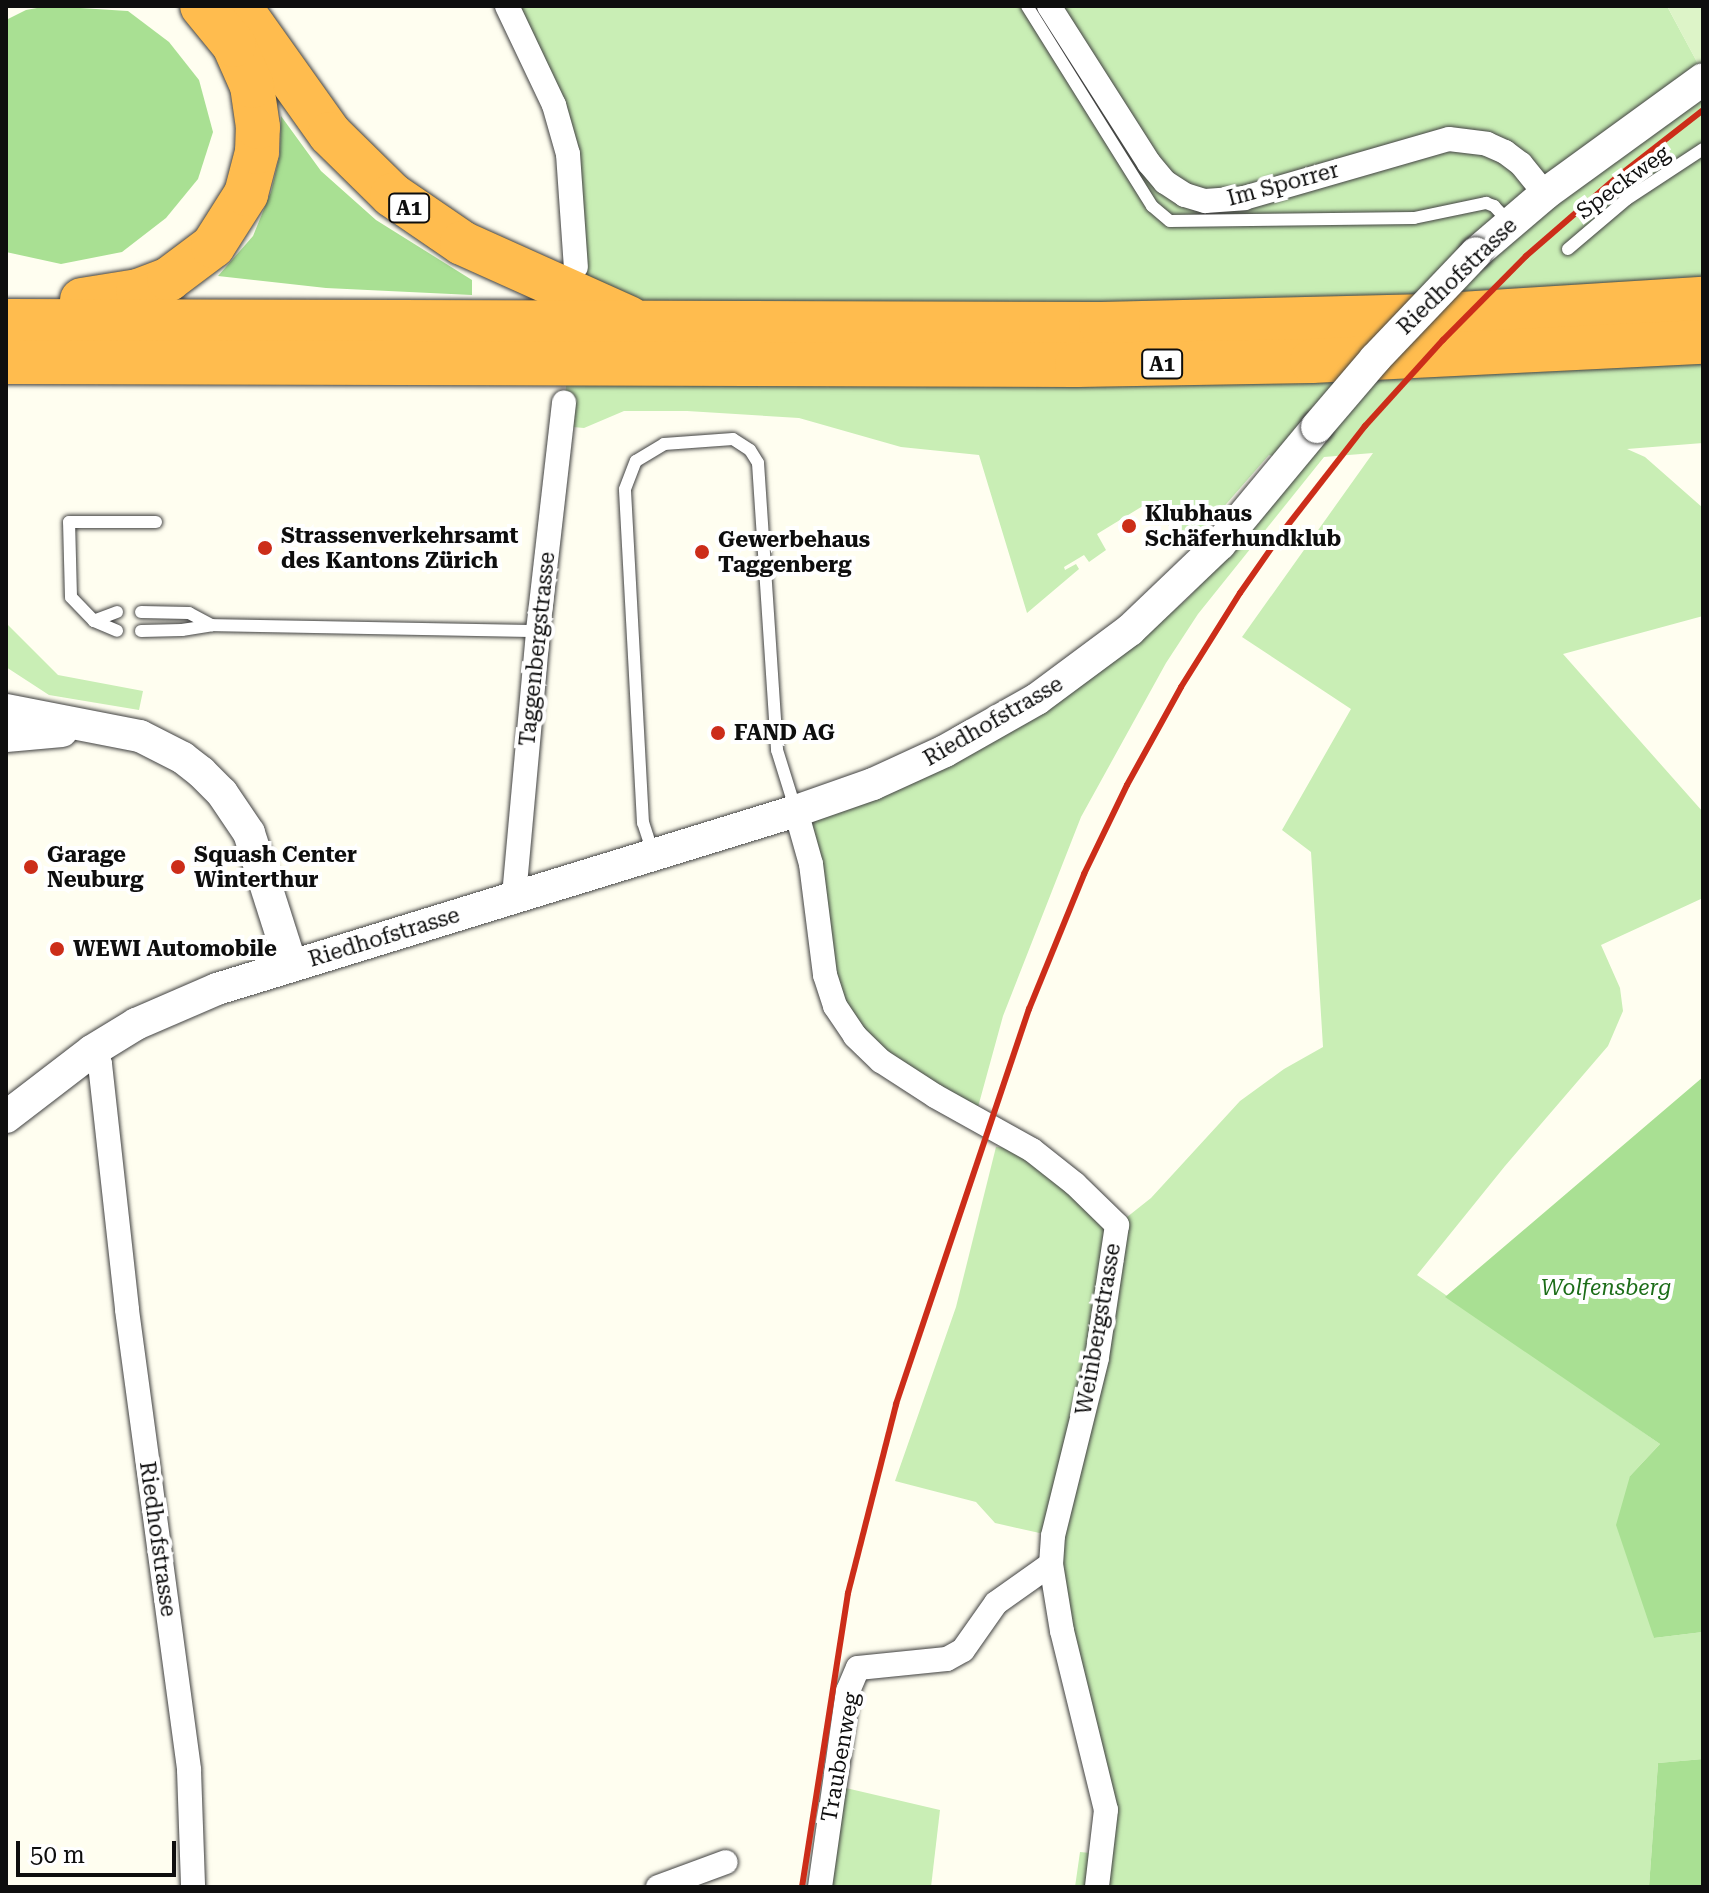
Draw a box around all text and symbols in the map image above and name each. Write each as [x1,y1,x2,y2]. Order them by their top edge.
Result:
street label: Speckweg [1571,139,1675,225]
street label: Im Sporrer [1224,156,1342,212]
road number: A1 [387,192,431,224]
street label: Riedhofstrasse [1391,212,1523,340]
road number: A1 [1140,348,1184,380]
place label: Klubhaus Schäferhundklub [1145,500,1341,552]
marker: Klubhaus Schäferhundklub [1120,517,1138,535]
place label: Strassenverkehrsamt des Kantons Zürich [281,522,518,574]
place label: Gewerbehaus Taggenberg [718,526,870,578]
marker: Strassenverkehrsamt des Kantons Zürich [256,539,274,557]
marker: Gewerbehaus Taggenberg [693,543,711,561]
street label: Taggenbergstrasse [514,550,560,748]
street label: Riedhofstrasse [919,670,1067,772]
place label: FAND AG [734,720,835,746]
marker: FAND AG [709,724,727,742]
place label: Garage Neuburg [47,841,144,892]
place label: Squash Center Winterthur [194,841,357,892]
marker: Garage Neuburg [22,858,40,876]
marker: Squash Center Winterthur [169,858,187,876]
street label: Riedhofstrasse [305,901,463,973]
place label: WEWI Automobile [73,936,277,962]
marker: WEWI Automobile [48,940,66,958]
street label: Weinbergstrasse [1070,1241,1126,1417]
park label: Wolfensberg [1541,1275,1671,1301]
street label: Riedhofstrasse [134,1460,182,1618]
street label: Traubenweg [816,1690,864,1824]
scale bar [20,1825,180,1875]
text: 50 m [30,1841,85,1869]

